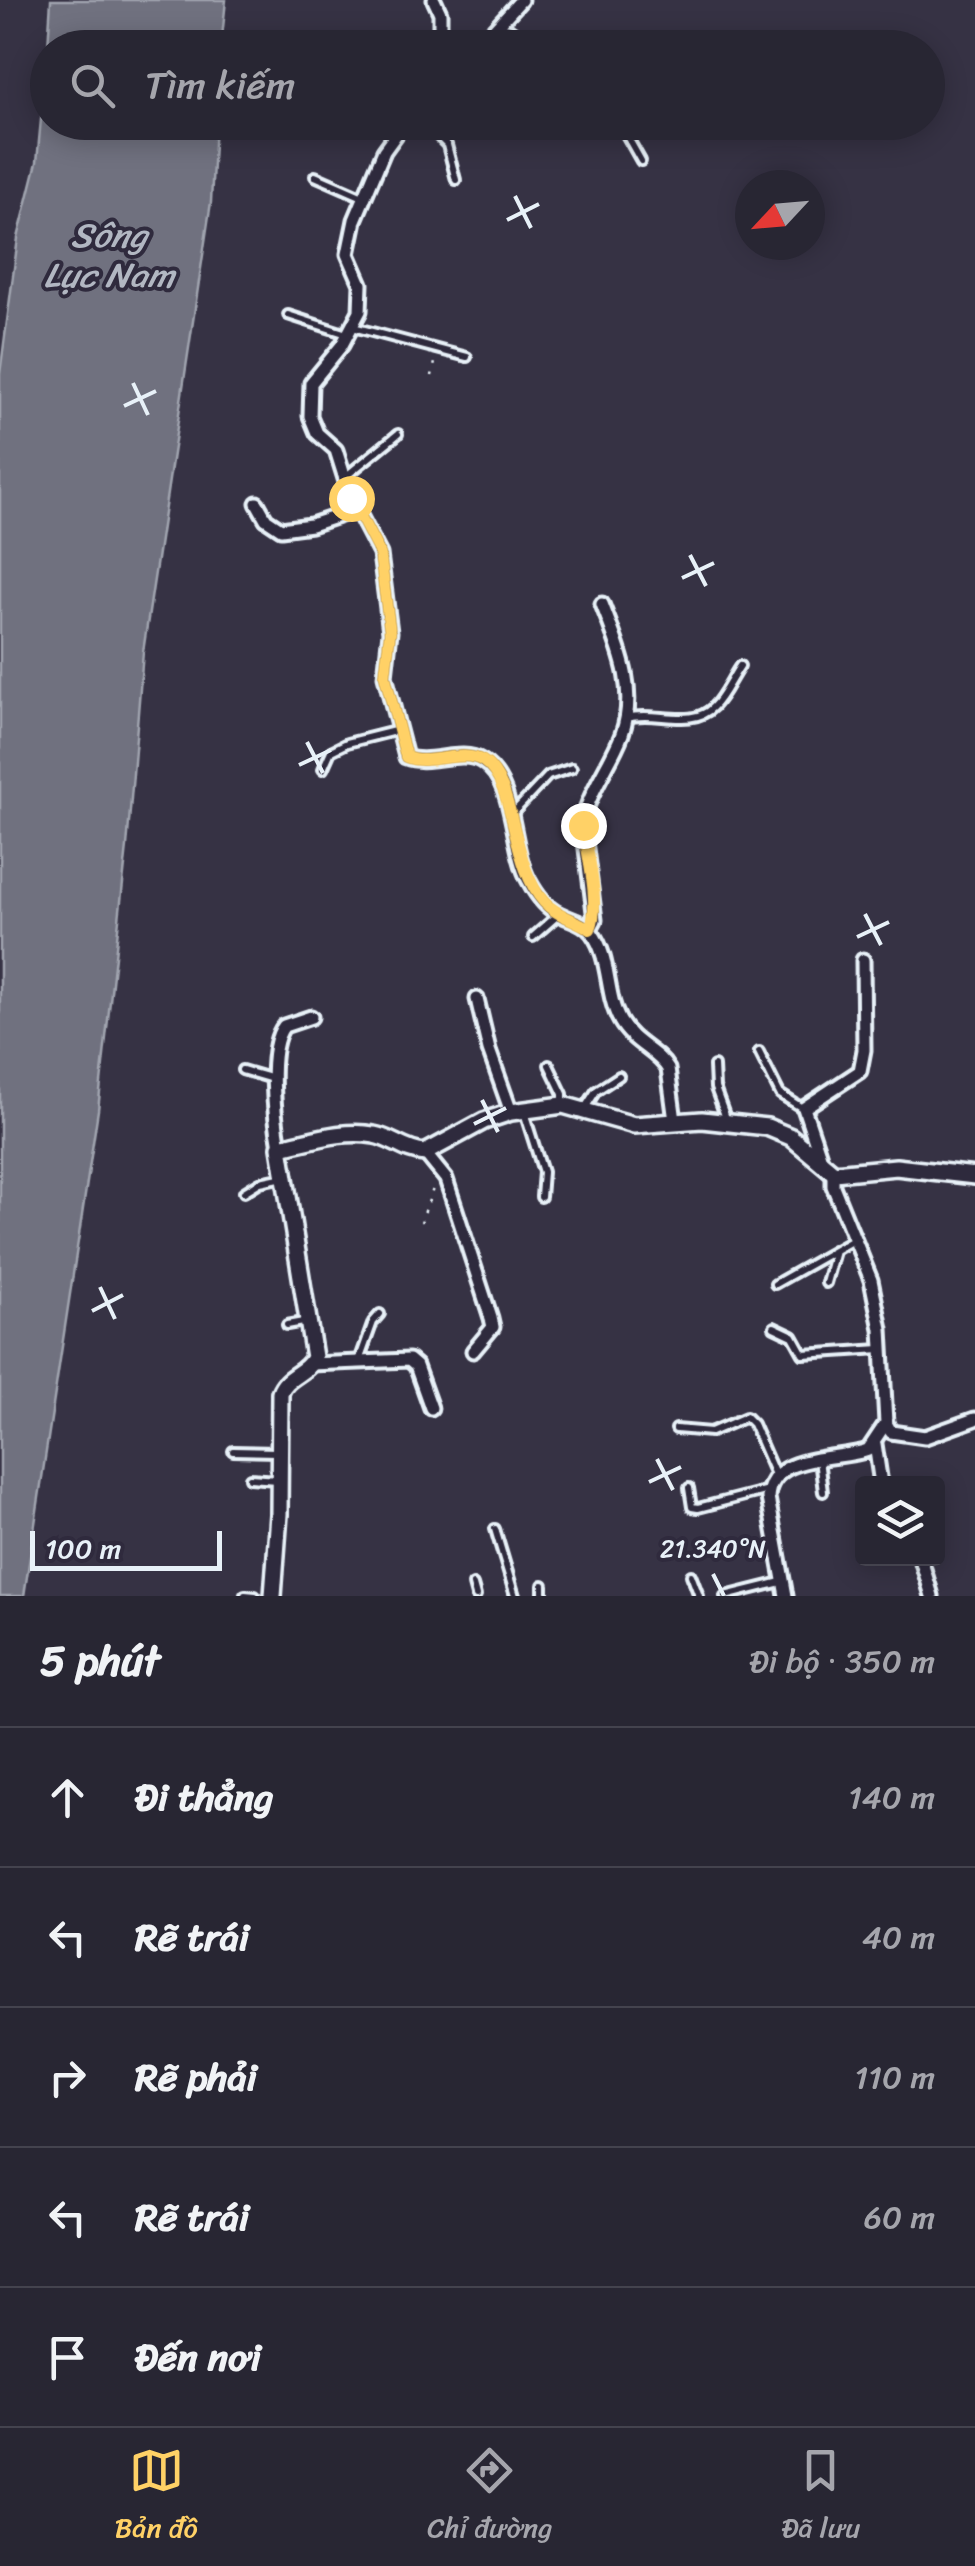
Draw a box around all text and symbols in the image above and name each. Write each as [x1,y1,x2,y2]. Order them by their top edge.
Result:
search box [30,30,945,140]
text: Tìm kiếm [145,52,295,119]
icon: search [65,58,120,113]
north arrow [735,170,825,260]
water label: Sông Lục Nam [44,204,177,306]
route start [329,476,375,522]
route end [561,803,607,849]
map controls [855,1476,945,1566]
button: layers [855,1476,945,1566]
text: 100 m [45,1524,121,1573]
scale bar [30,1526,222,1571]
text: 21.340°N [660,1526,767,1571]
text: 5 phút [40,1624,160,1698]
text: Đi bộ · 350 m [749,1633,935,1690]
text: Đi thẳng [135,1764,273,1831]
text: 140 m [848,1769,935,1826]
icon: ahead [40,1770,95,1825]
text: Rẽ trái [135,1904,249,1971]
text: 40 m [862,1909,935,1966]
icon: left [40,1910,95,1965]
text: Rẽ phải [135,2044,257,2111]
text: 110 m [854,2049,935,2106]
icon: right [40,2050,95,2105]
text: Rẽ trái [135,2184,249,2251]
text: 60 m [864,2189,935,2246]
icon: left [40,2190,95,2245]
text: Đến nơi [135,2324,261,2391]
icon: arrive [40,2330,95,2385]
tab: Bản đồ [115,2443,198,2552]
tab: Chỉ đường [427,2443,552,2552]
tab: Đã lưu [782,2443,860,2552]

